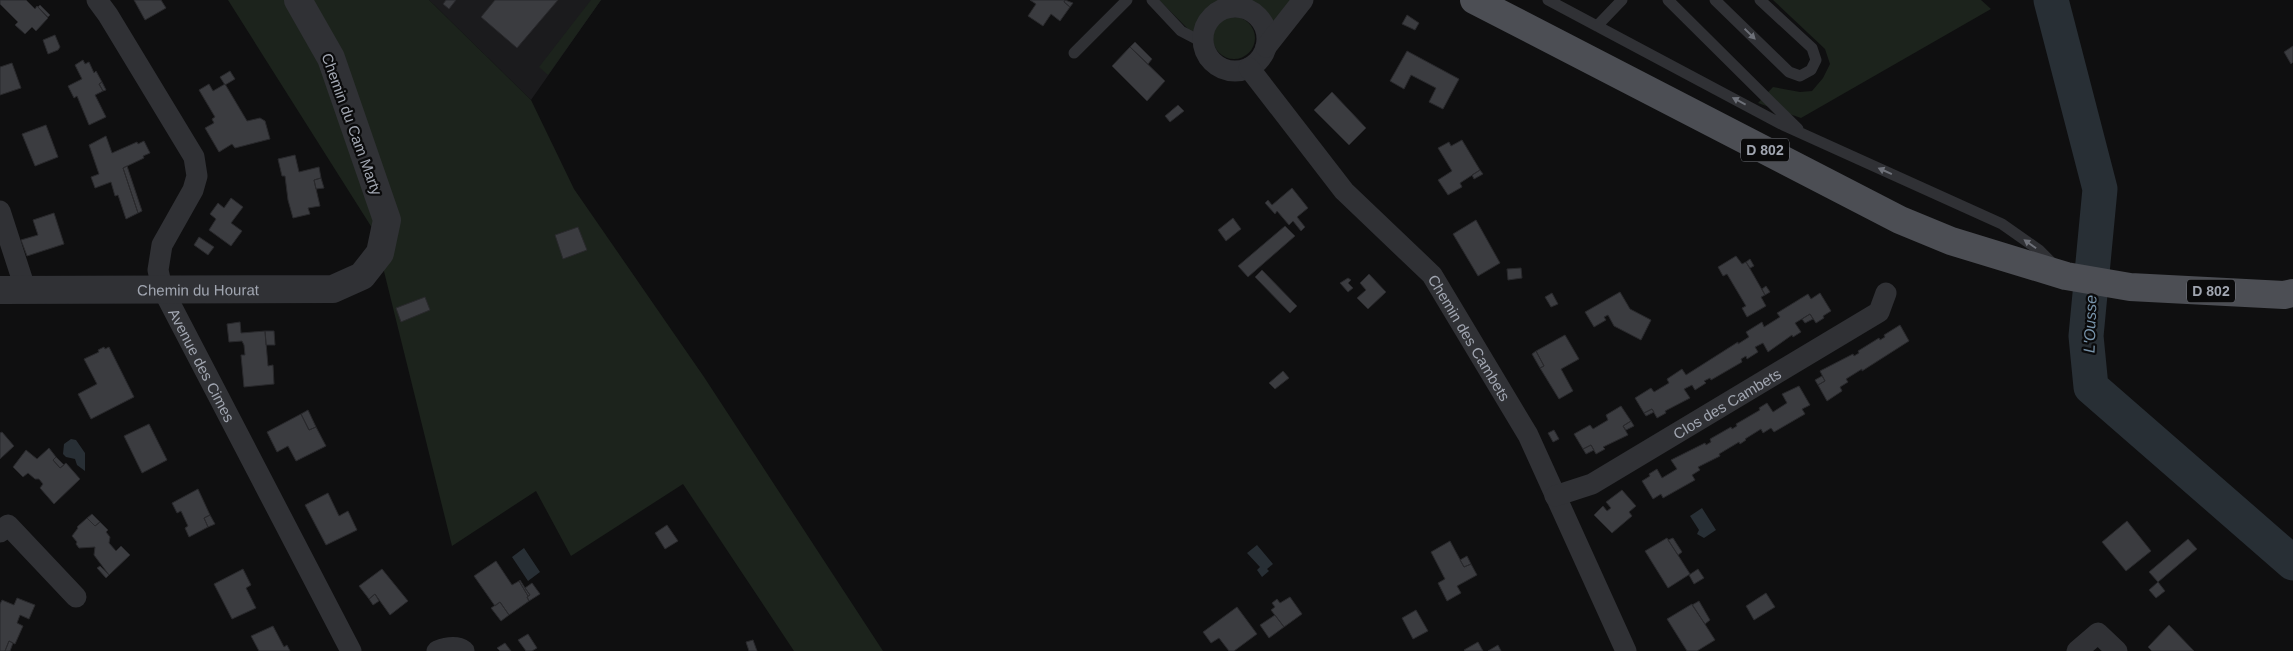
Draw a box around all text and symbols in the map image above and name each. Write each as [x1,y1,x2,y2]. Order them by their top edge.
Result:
one-way arrow [1744,28,1756,40]
street label: Chemin du Cam Marty [318,51,386,198]
one-way arrow [1731,97,1746,105]
road number: D 802 [1741,138,1789,162]
one-way arrow [1878,167,1892,175]
one-way arrow [2023,239,2037,249]
street label: Chemin des Cambets [1425,271,1514,404]
road number: D 802 [2187,280,2235,302]
street label: Chemin du Hourat [137,281,260,298]
water label: L'Ousse [2080,295,2100,353]
street label: Avenue des Cimes [165,305,239,425]
street label: Clos des Cambets [1670,364,1784,442]

